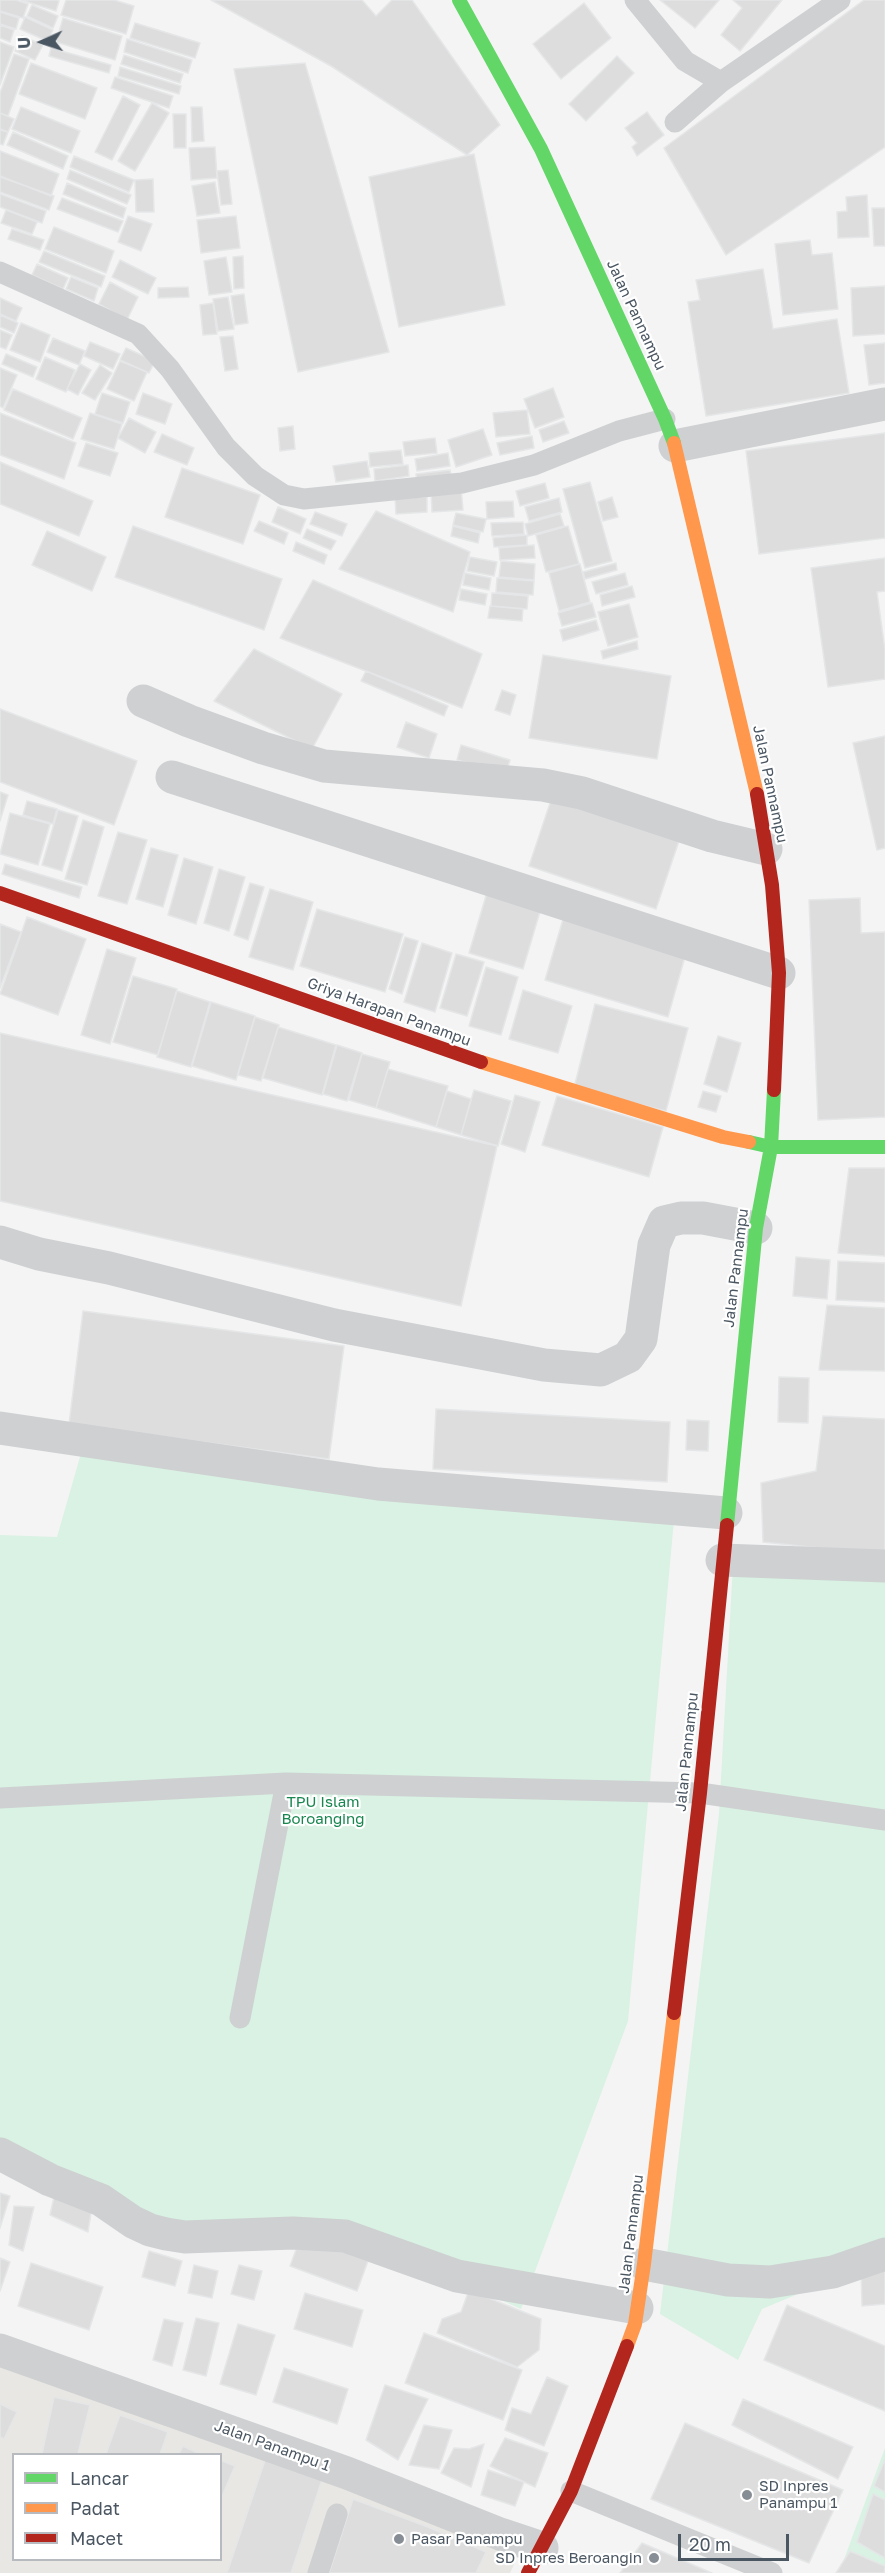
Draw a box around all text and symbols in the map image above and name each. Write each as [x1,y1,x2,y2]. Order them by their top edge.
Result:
north arrow [12,12,72,72]
text: U [14,37,34,49]
street label: Jalan Pannampu [603,257,669,373]
street label: Jalan Pannampu [749,724,791,844]
street label: Griya Harapan Panampu [305,974,473,1050]
street label: Jalan Pannampu [720,1207,752,1329]
street label: Jalan Pannampu [672,1692,702,1812]
park label: TPU Islam Boroanging [281,1793,365,1828]
street label: Jalan Pannampu [615,2173,647,2295]
street label: Jalan Panampu 1 [212,2417,332,2475]
legend [12,2453,222,2561]
text: Lancar [70,2467,129,2489]
place label: SD Inpres Panampu 1 [759,2477,837,2512]
marker: SD Inpres Panampu 1 [740,2488,754,2502]
text: Padat [70,2497,120,2519]
scale bar [681,2522,792,2560]
text: Macet [70,2527,123,2549]
place label: Pasar Panampu [411,2530,523,2548]
marker: Pasar Panampu [392,2532,406,2546]
text: 20 m [689,2533,731,2555]
place label: SD Inpres Beroangin [495,2549,642,2567]
marker: SD Inpres Beroangin [647,2551,661,2565]

